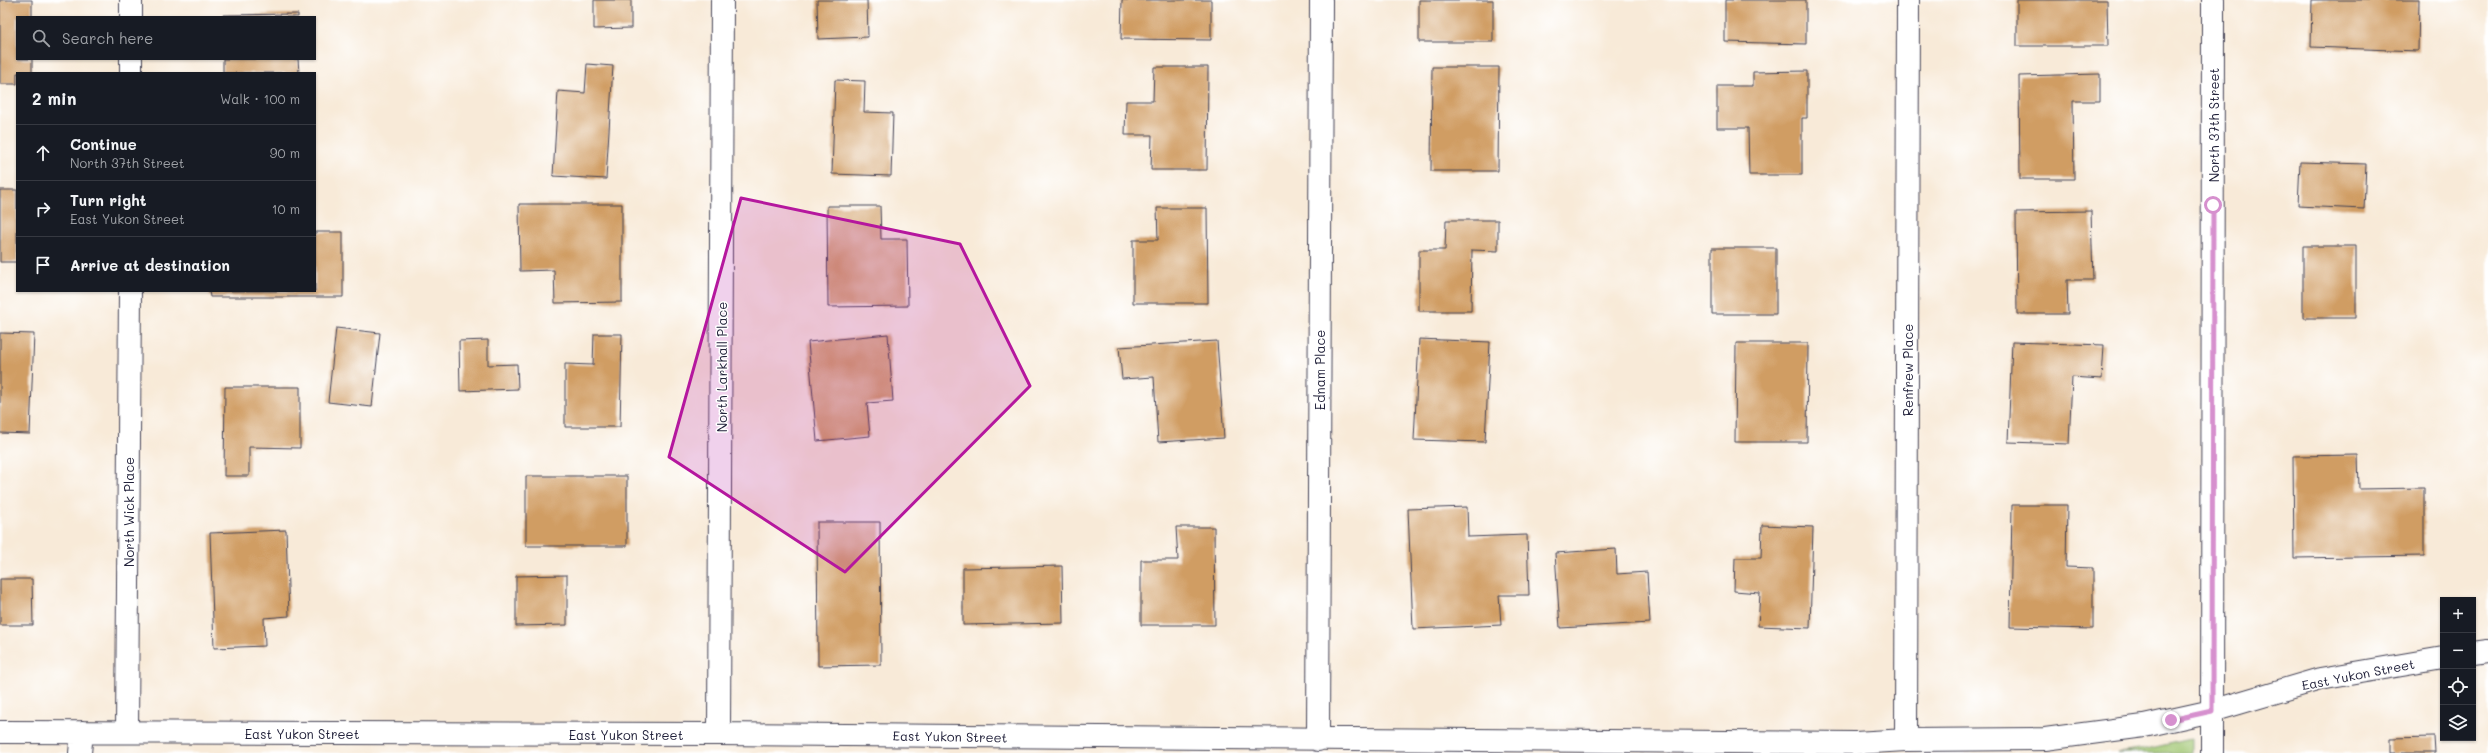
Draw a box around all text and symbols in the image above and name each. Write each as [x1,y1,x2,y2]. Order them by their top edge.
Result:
search box [16,16,316,60]
icon: search [30,27,52,49]
text: Search here [62,28,153,48]
street label: North 37th Street [2205,67,2222,182]
text: 2 min [32,87,77,109]
text: Walk · 100 m [220,90,300,107]
text: Continue [70,134,137,154]
icon: ahead [32,142,54,164]
text: 90 m [270,144,300,161]
text: North 37th Street [70,154,184,171]
text: Turn right [70,190,147,210]
route start [2204,196,2222,214]
icon: right [32,198,54,220]
text: 10 m [272,200,300,217]
text: East Yukon Street [70,210,185,227]
icon: arrive [32,254,54,276]
text: Arrive at destination [70,255,230,275]
street label: North Larkhall Place [713,302,730,432]
street label: Renfrew Place [1899,324,1916,416]
street label: Ednam Place [1311,330,1328,410]
street label: North Wick Place [120,457,137,567]
map controls [2440,597,2476,741]
button: + [2440,597,2476,633]
button: − [2440,633,2476,669]
street label: East Yukon Street [2300,655,2416,693]
button: locate [2440,669,2476,705]
button: layers [2440,705,2476,741]
route end [2162,711,2180,729]
street label: East Yukon Street [245,725,360,742]
street label: East Yukon Street [569,726,684,743]
street label: East Yukon Street [892,727,1008,746]

